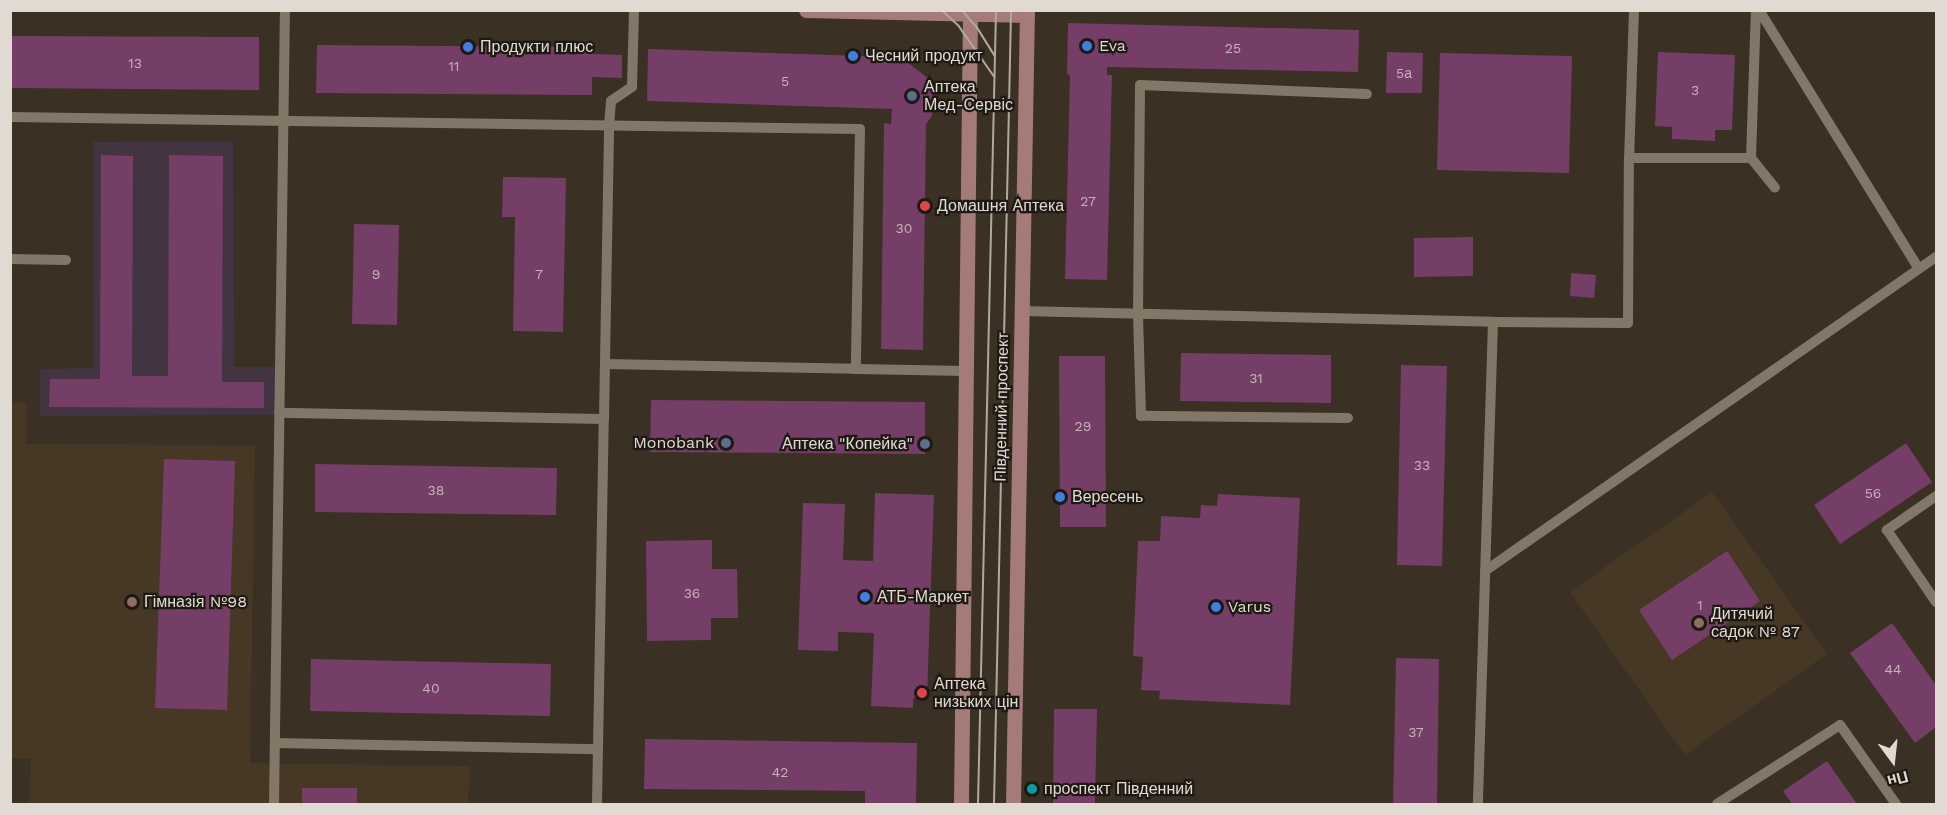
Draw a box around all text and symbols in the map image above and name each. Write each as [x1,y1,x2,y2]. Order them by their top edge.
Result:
place label: Eva [1099,36,1126,56]
place label: Продукти плюс [480,37,593,57]
marker: Eva [1080,39,1094,53]
marker: Продукти плюс [461,40,475,54]
house number: 25 [1225,40,1241,56]
place label: Чесний продукт [865,46,983,66]
marker: Чесний продукт [846,49,860,63]
house number: 13 [128,55,142,71]
house number: 11 [449,58,459,74]
house number: 5а [1396,65,1412,81]
house number: 5 [781,73,789,89]
place label: Аптека Мед-Сервіс [924,77,1013,115]
house number: 3 [1691,82,1699,98]
marker: Аптека Мед-Сервіс [905,89,919,103]
house number: 27 [1080,193,1096,209]
place label: Домашня Аптека [937,196,1064,216]
marker: Домашня Аптека [918,199,932,213]
house number: 30 [896,220,912,236]
house number: 9 [372,266,380,282]
house number: 7 [535,266,543,282]
street label: Південний проспект [991,332,1013,482]
house number: 31 [1249,370,1263,386]
house number: 29 [1075,418,1091,434]
place label: Monobank [633,433,714,453]
place label: Аптека "Копейка" [782,434,913,454]
marker: Monobank [719,436,733,450]
marker: Аптека "Копейка" [918,437,932,451]
house number: 33 [1414,457,1430,473]
house number: 38 [428,482,444,498]
house number: 56 [1865,485,1881,501]
place label: Вересень [1072,487,1143,507]
marker: Вересень [1053,490,1067,504]
house number: 36 [684,585,700,601]
place label: АТБ-Маркет [877,587,969,607]
marker: АТБ-Маркет [858,590,872,604]
place label: Гімназія №98 [144,592,247,612]
marker: Гімназія №98 [125,595,139,609]
place label: Varus [1228,597,1271,617]
house number: 1 [1697,597,1703,613]
marker: Varus [1209,600,1223,614]
place label: Дитячий садок № 87 [1711,604,1800,642]
marker: Дитячий садок № 87 [1692,616,1706,630]
house number: 44 [1884,661,1902,677]
place label: Аптека низьких цін [934,674,1018,712]
house number: 40 [422,680,440,696]
marker: Аптека низьких цін [915,686,929,700]
house number: 37 [1408,724,1424,740]
north arrow [1863,731,1923,791]
house number: 42 [772,764,788,780]
text: Пн [1885,767,1910,791]
place label: проспект Південний [1044,779,1193,799]
marker: проспект Південний [1025,782,1039,796]

